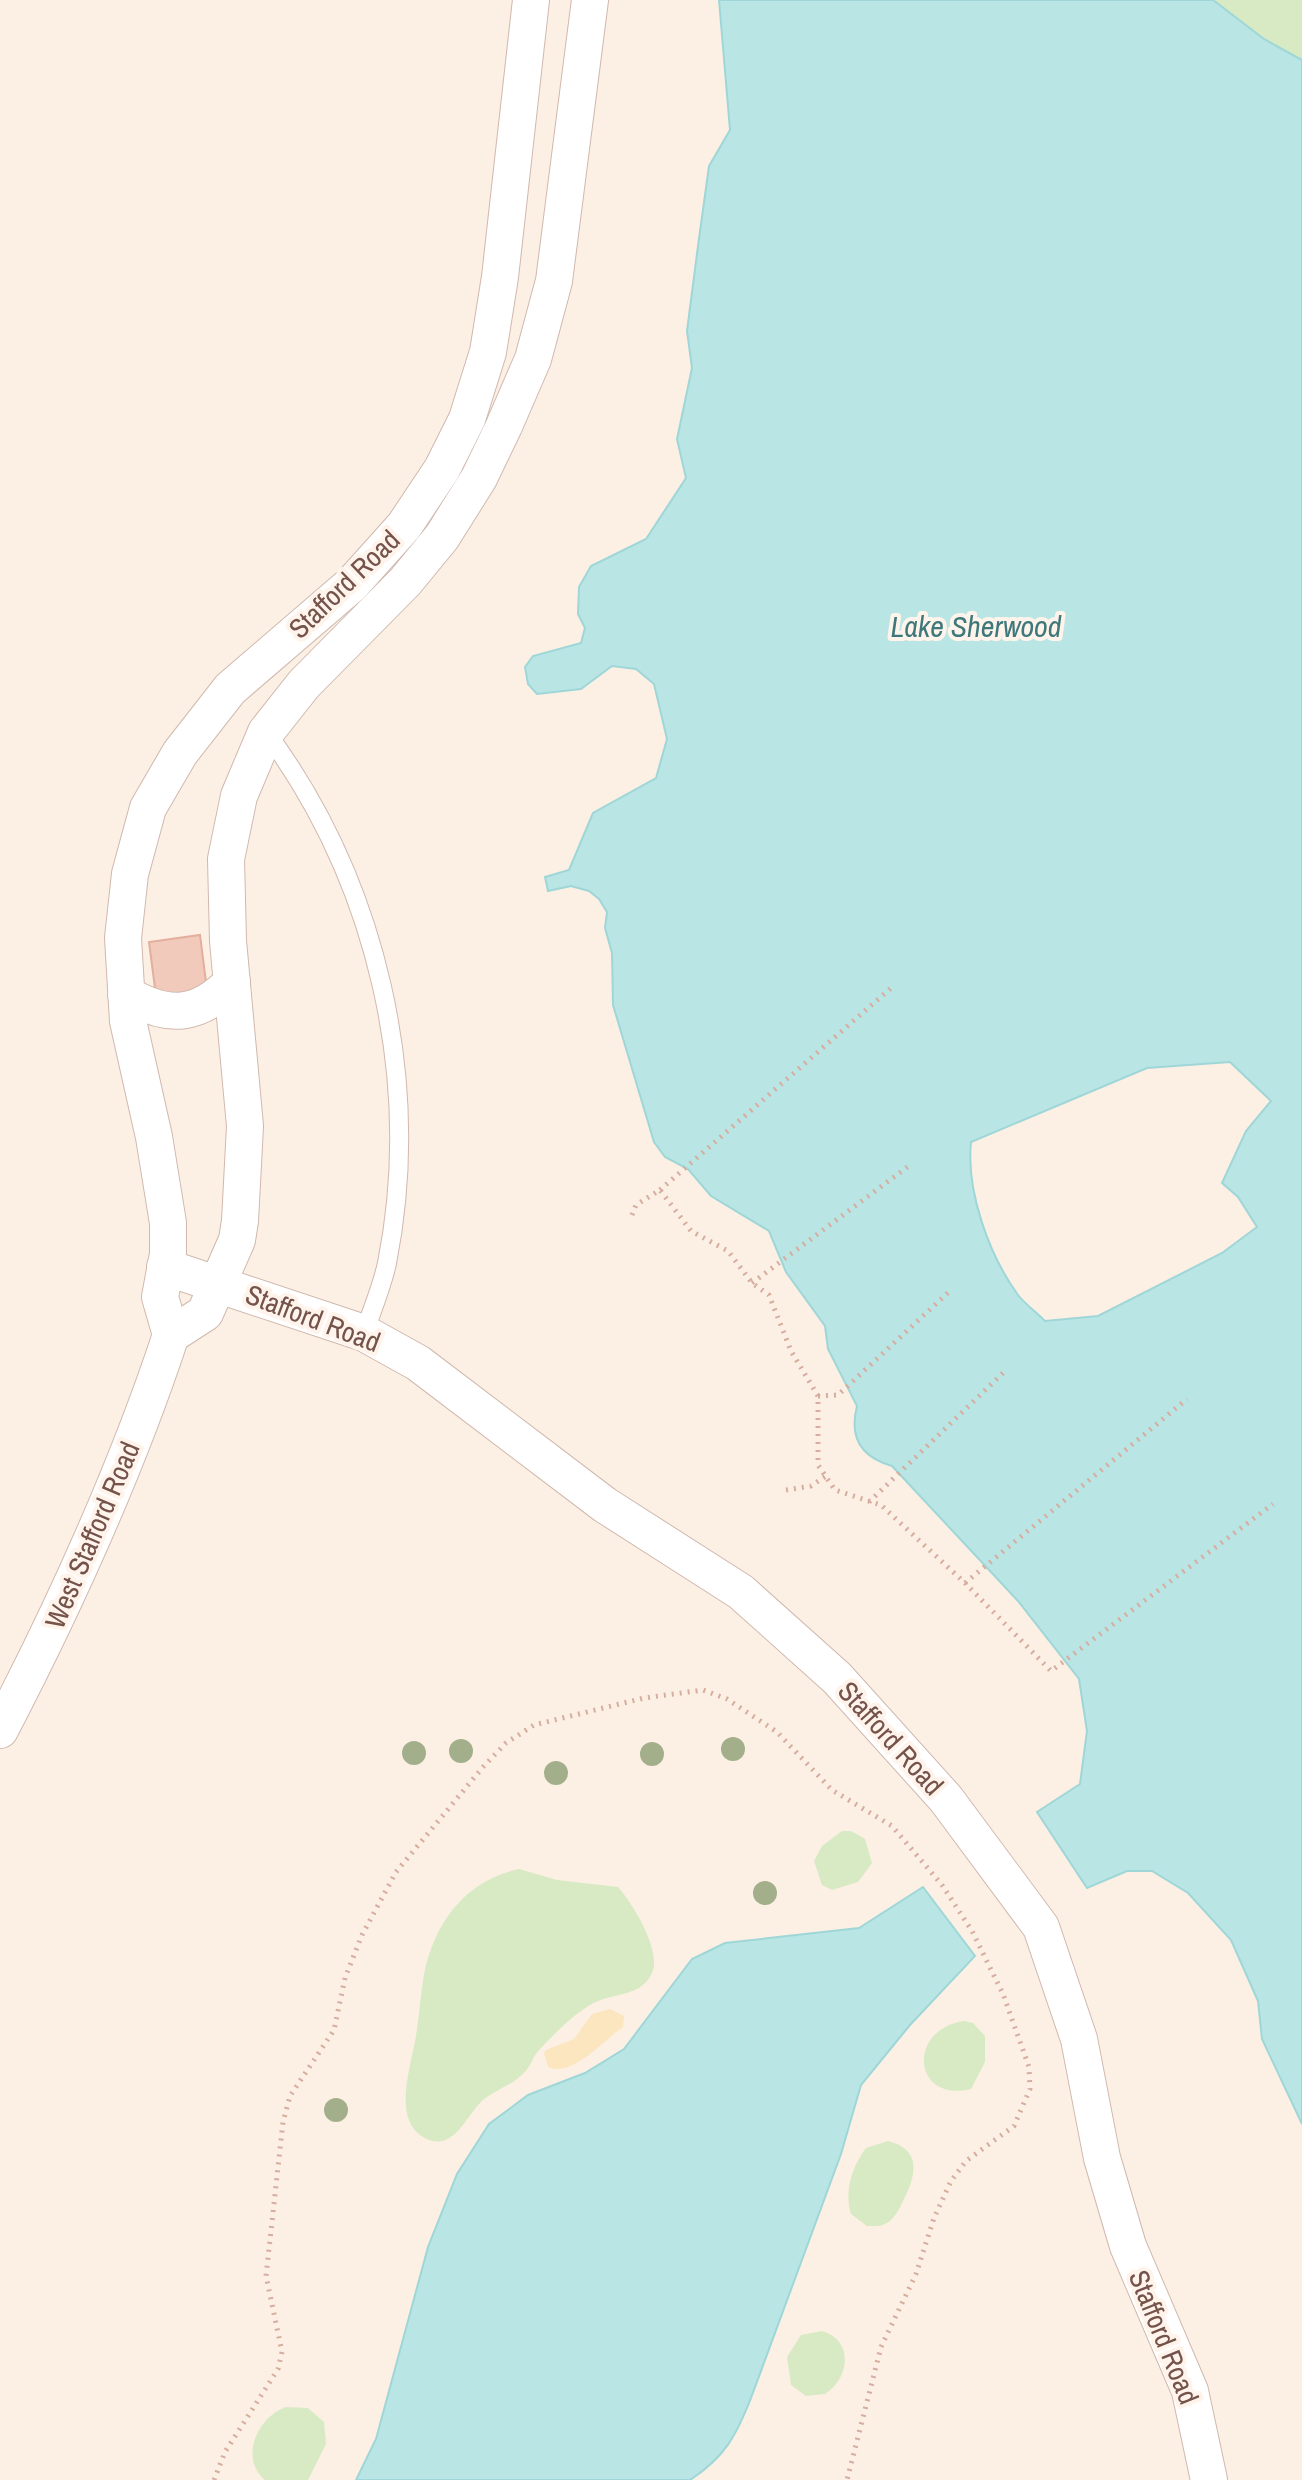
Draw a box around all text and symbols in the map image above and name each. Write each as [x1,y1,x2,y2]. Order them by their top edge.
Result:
street label: Stafford Road [280,521,408,647]
water label: Lake Sherwood [891,606,1062,646]
street label: Stafford Road [240,1275,386,1361]
street label: West Stafford Road [36,1436,148,1634]
street label: Stafford Road [830,1673,952,1803]
street label: Stafford Road [1120,2264,1208,2410]

